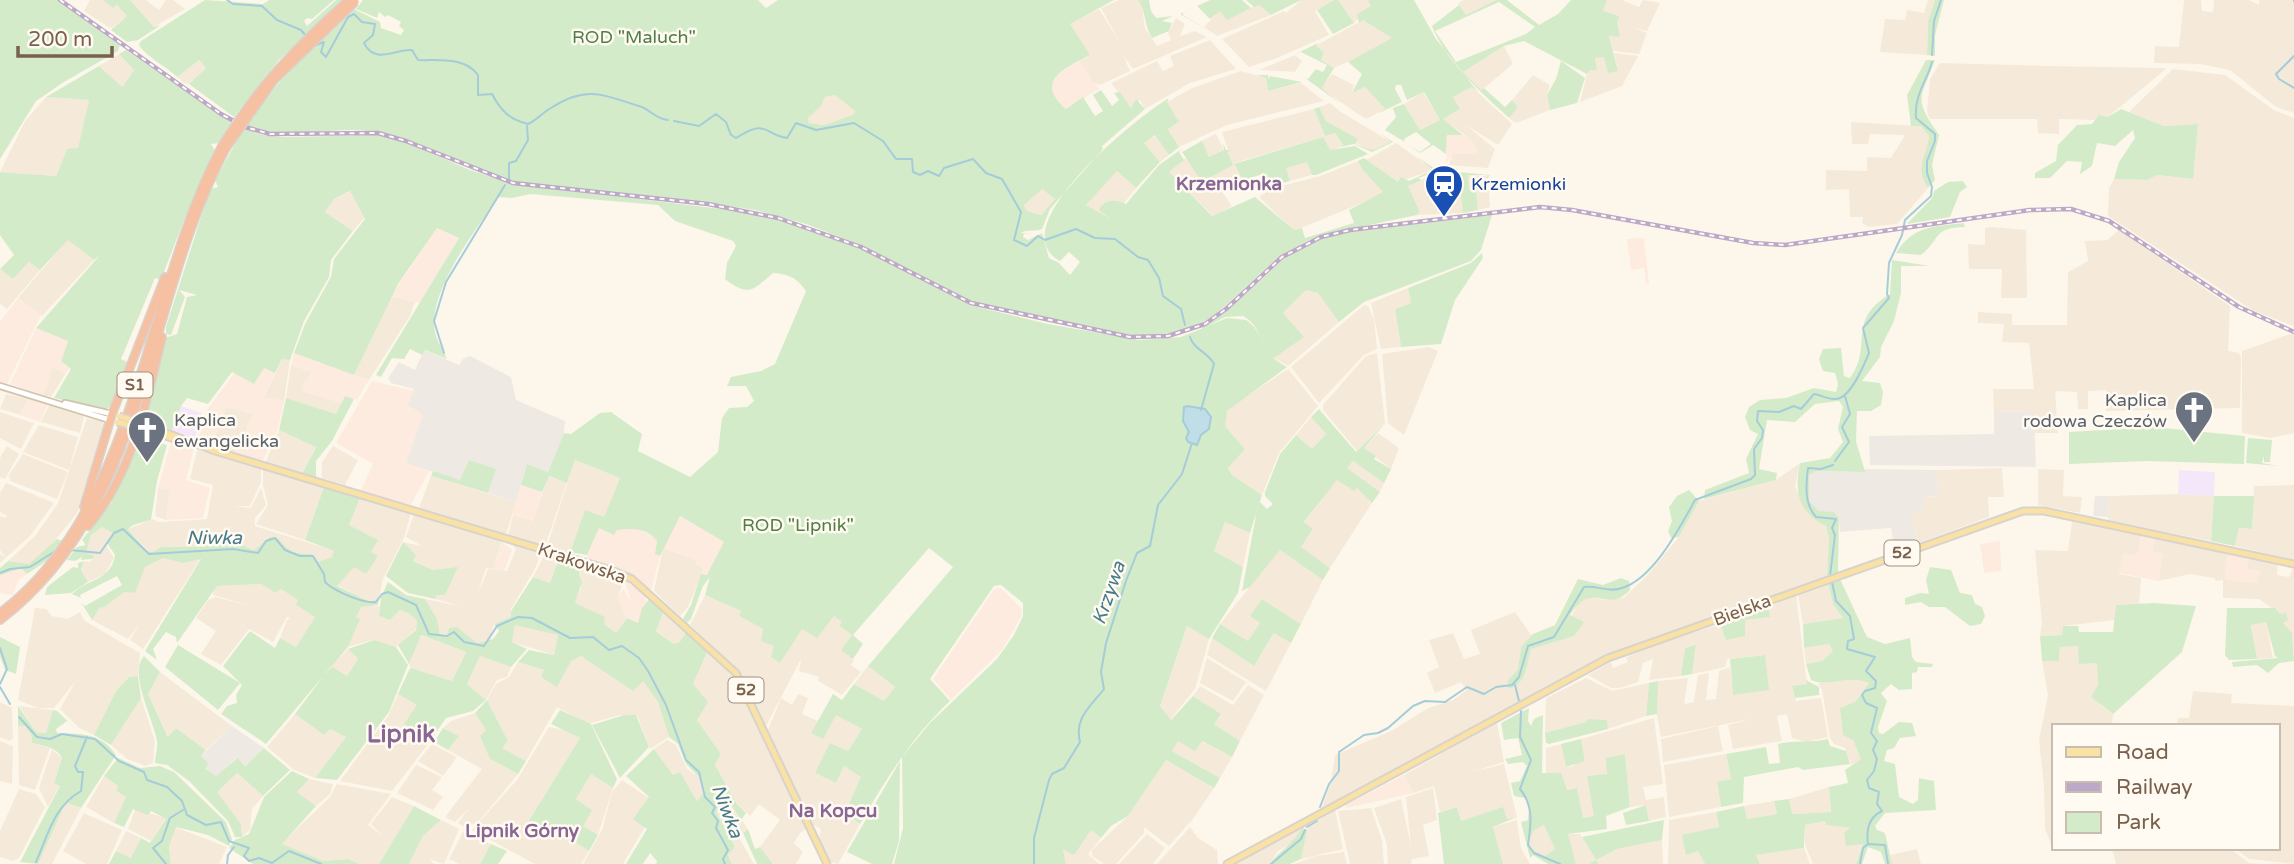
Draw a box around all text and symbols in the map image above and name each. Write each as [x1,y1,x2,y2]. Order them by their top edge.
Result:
scale bar [18,14,112,58]
park label: ROD "Maluch" [572,26,696,48]
text: 200 m [28,27,92,52]
station icon: Krzemionki [1423,163,1465,218]
district label: Krzemionka [1176,173,1282,195]
place label: Krzemionki [1471,173,1566,195]
road number: S1 [118,372,152,398]
place label: Kaplica rodowa Czeczów [2023,389,2167,432]
church icon: Kaplica rodowa Czeczów [2173,389,2215,444]
church icon: Kaplica ewangelicka [126,409,168,464]
place label: Kaplica ewangelicka [174,409,279,452]
park label: ROD "Lipnik" [742,514,854,536]
water label: Niwka [186,527,243,549]
street label: Krakowska [535,538,629,588]
road number: 52 [1884,540,1920,566]
water label: Krzywa [1088,557,1130,627]
street label: Bielska [1710,589,1774,631]
road number: 52 [728,678,764,702]
district label: Lipnik [367,720,435,749]
legend [2052,724,2280,850]
text: Road [2116,740,2169,765]
text: Railway [2116,775,2193,800]
water label: Niwka [707,781,748,842]
district label: Na Kopcu [789,800,877,823]
text: Park [2116,810,2161,835]
district label: Lipnik Górny [465,820,580,843]

